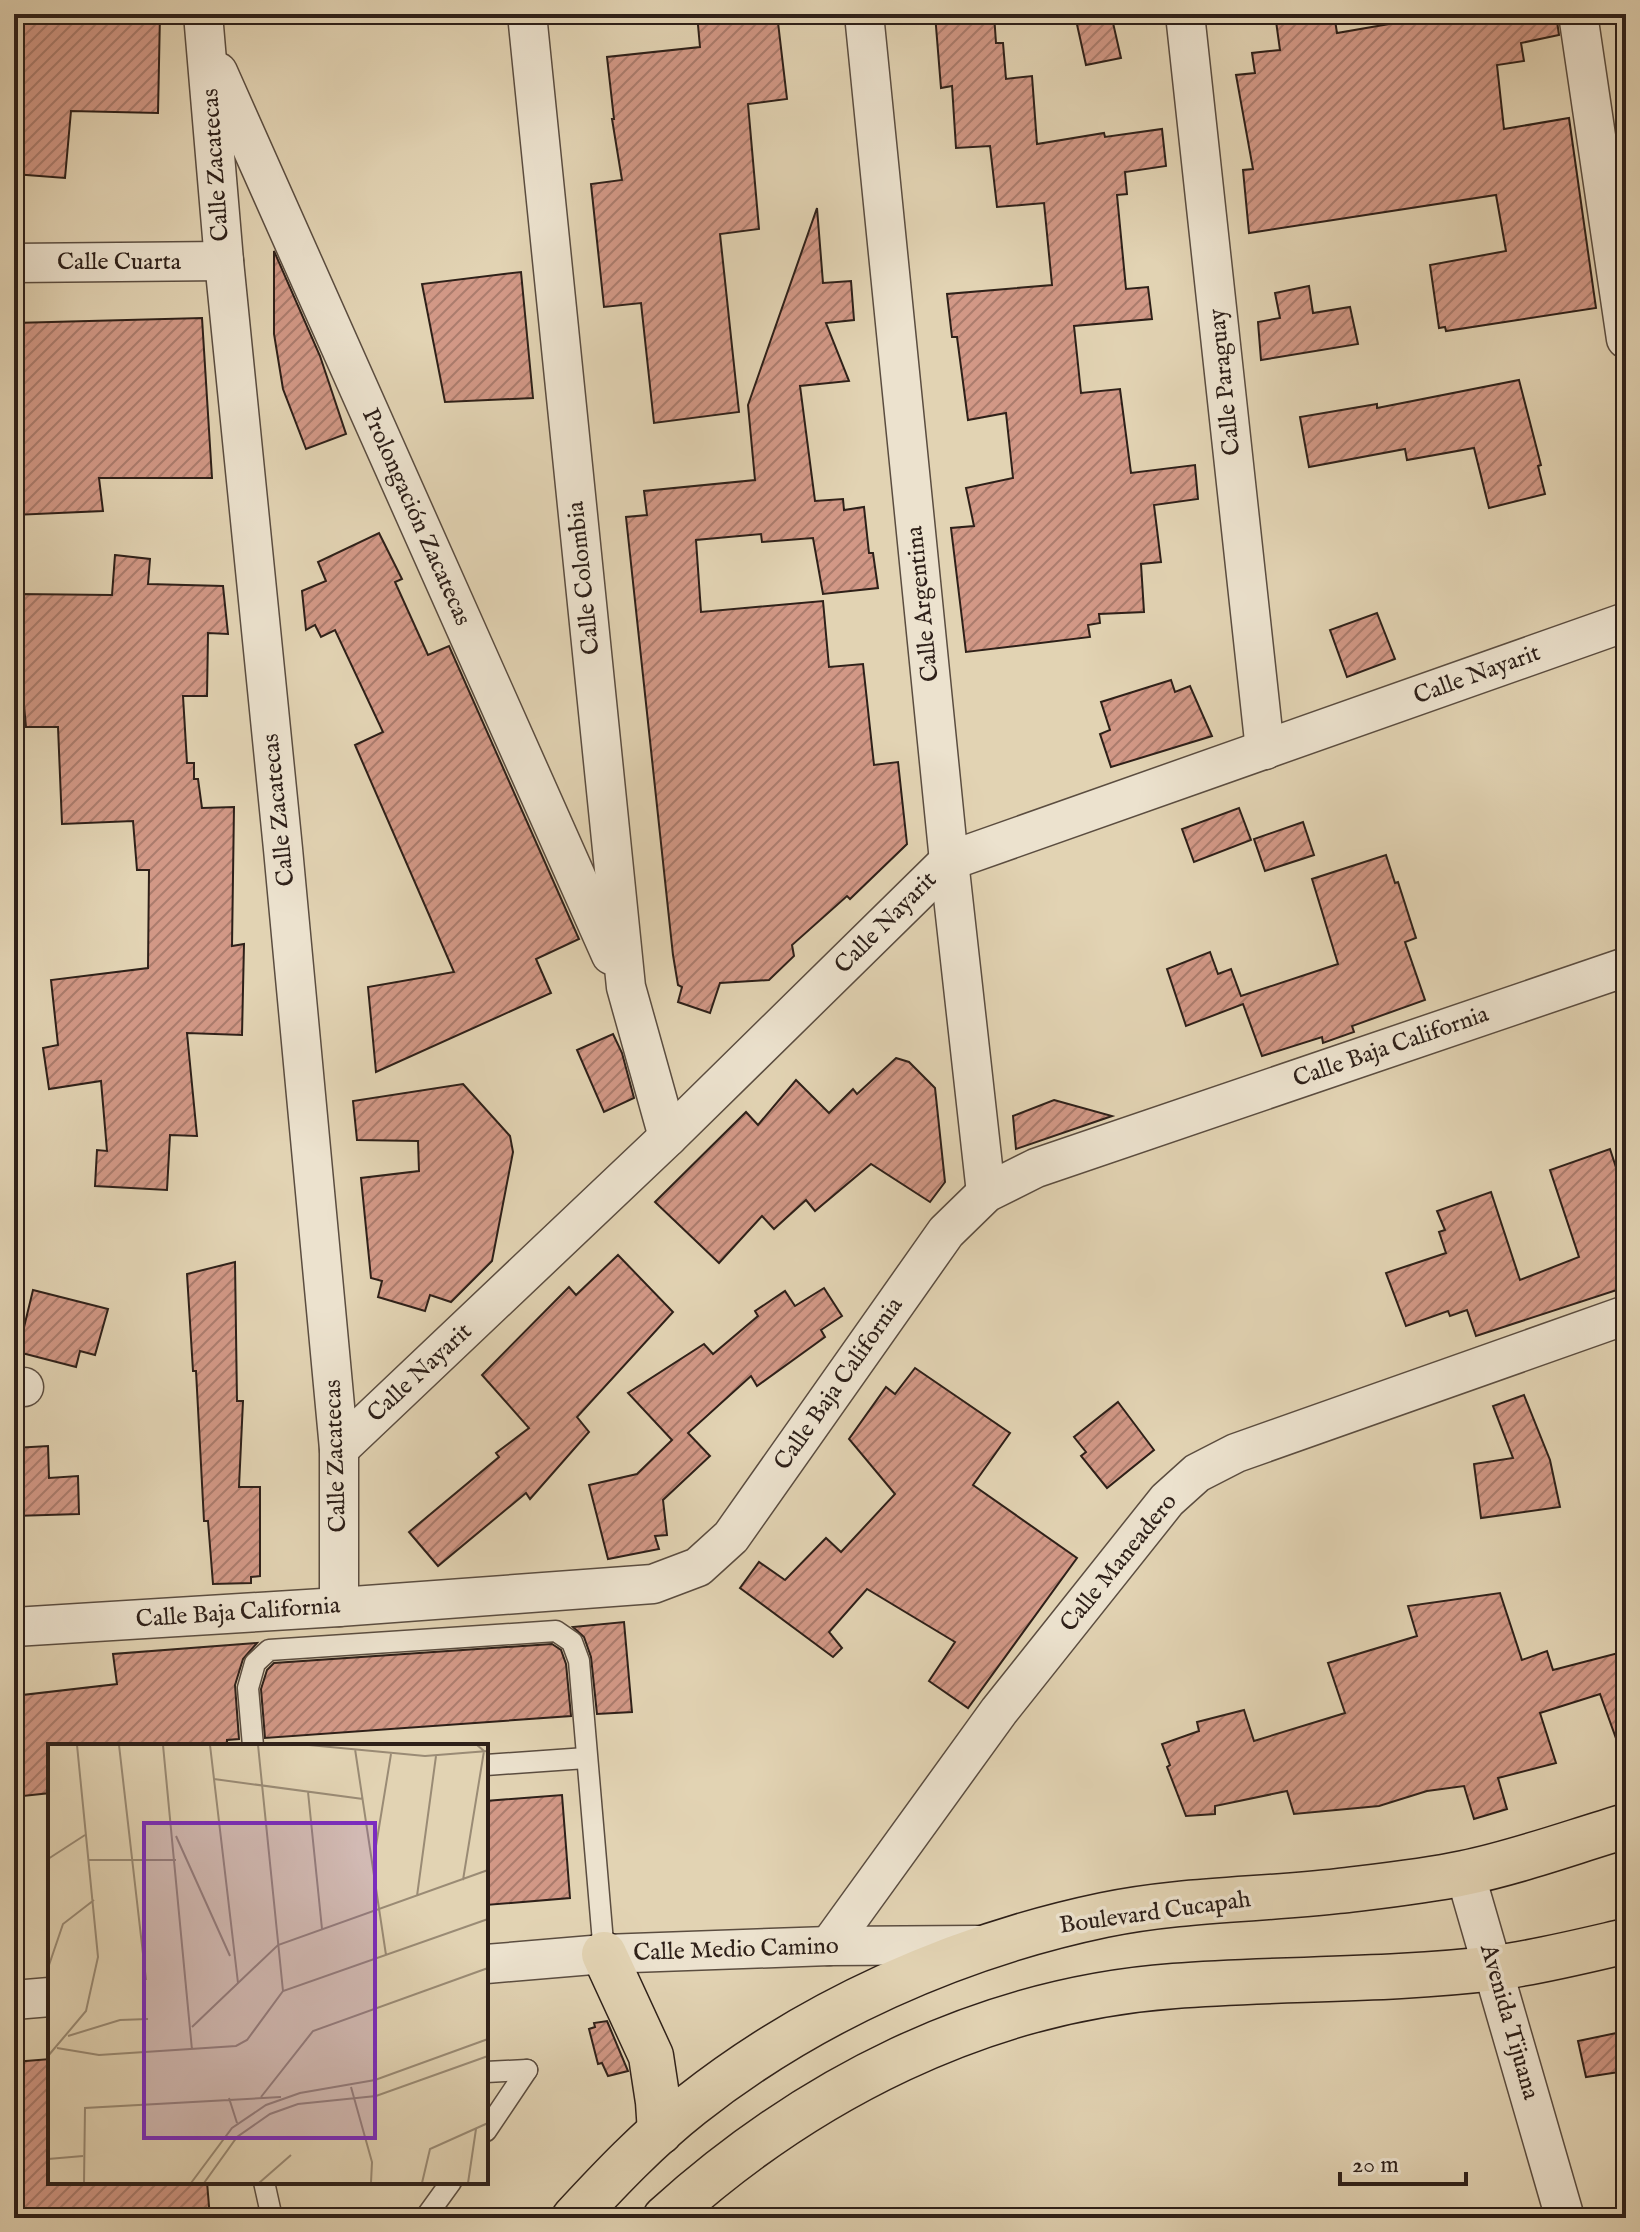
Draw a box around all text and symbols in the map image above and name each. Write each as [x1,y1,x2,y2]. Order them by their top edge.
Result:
street label: Calle Zacatecas [195,88,237,242]
street label: Calle Cuarta [57,247,182,278]
street label: Calle Paraguay [1202,307,1248,457]
street label: Prolongación Zacatecas [354,403,478,631]
street label: Calle Colombia [560,499,607,656]
street label: Calle Argentina [899,524,947,683]
street label: Calle Nayarit [1409,638,1545,712]
street label: Calle Zacatecas [256,732,302,888]
street label: Calle Nayarit [828,865,944,981]
street label: Calle Baja California [1289,999,1493,1095]
street label: Calle Baja California [768,1291,911,1477]
street label: Calle Nayarit [361,1317,479,1429]
street label: Calle Zacatecas [318,1379,354,1533]
street label: Calle Maneadero [1054,1487,1184,1639]
street label: Calle Baja California [135,1590,342,1636]
inset map [48,1744,488,2184]
street label: Boulevard Cucapah [1057,1884,1253,1942]
street label: Calle Medio Camino [633,1931,839,1969]
street label: Avenida Tijuana [1472,1940,1546,2104]
scale bar [1340,2136,1466,2186]
text: 20 m [1352,2150,1399,2181]

